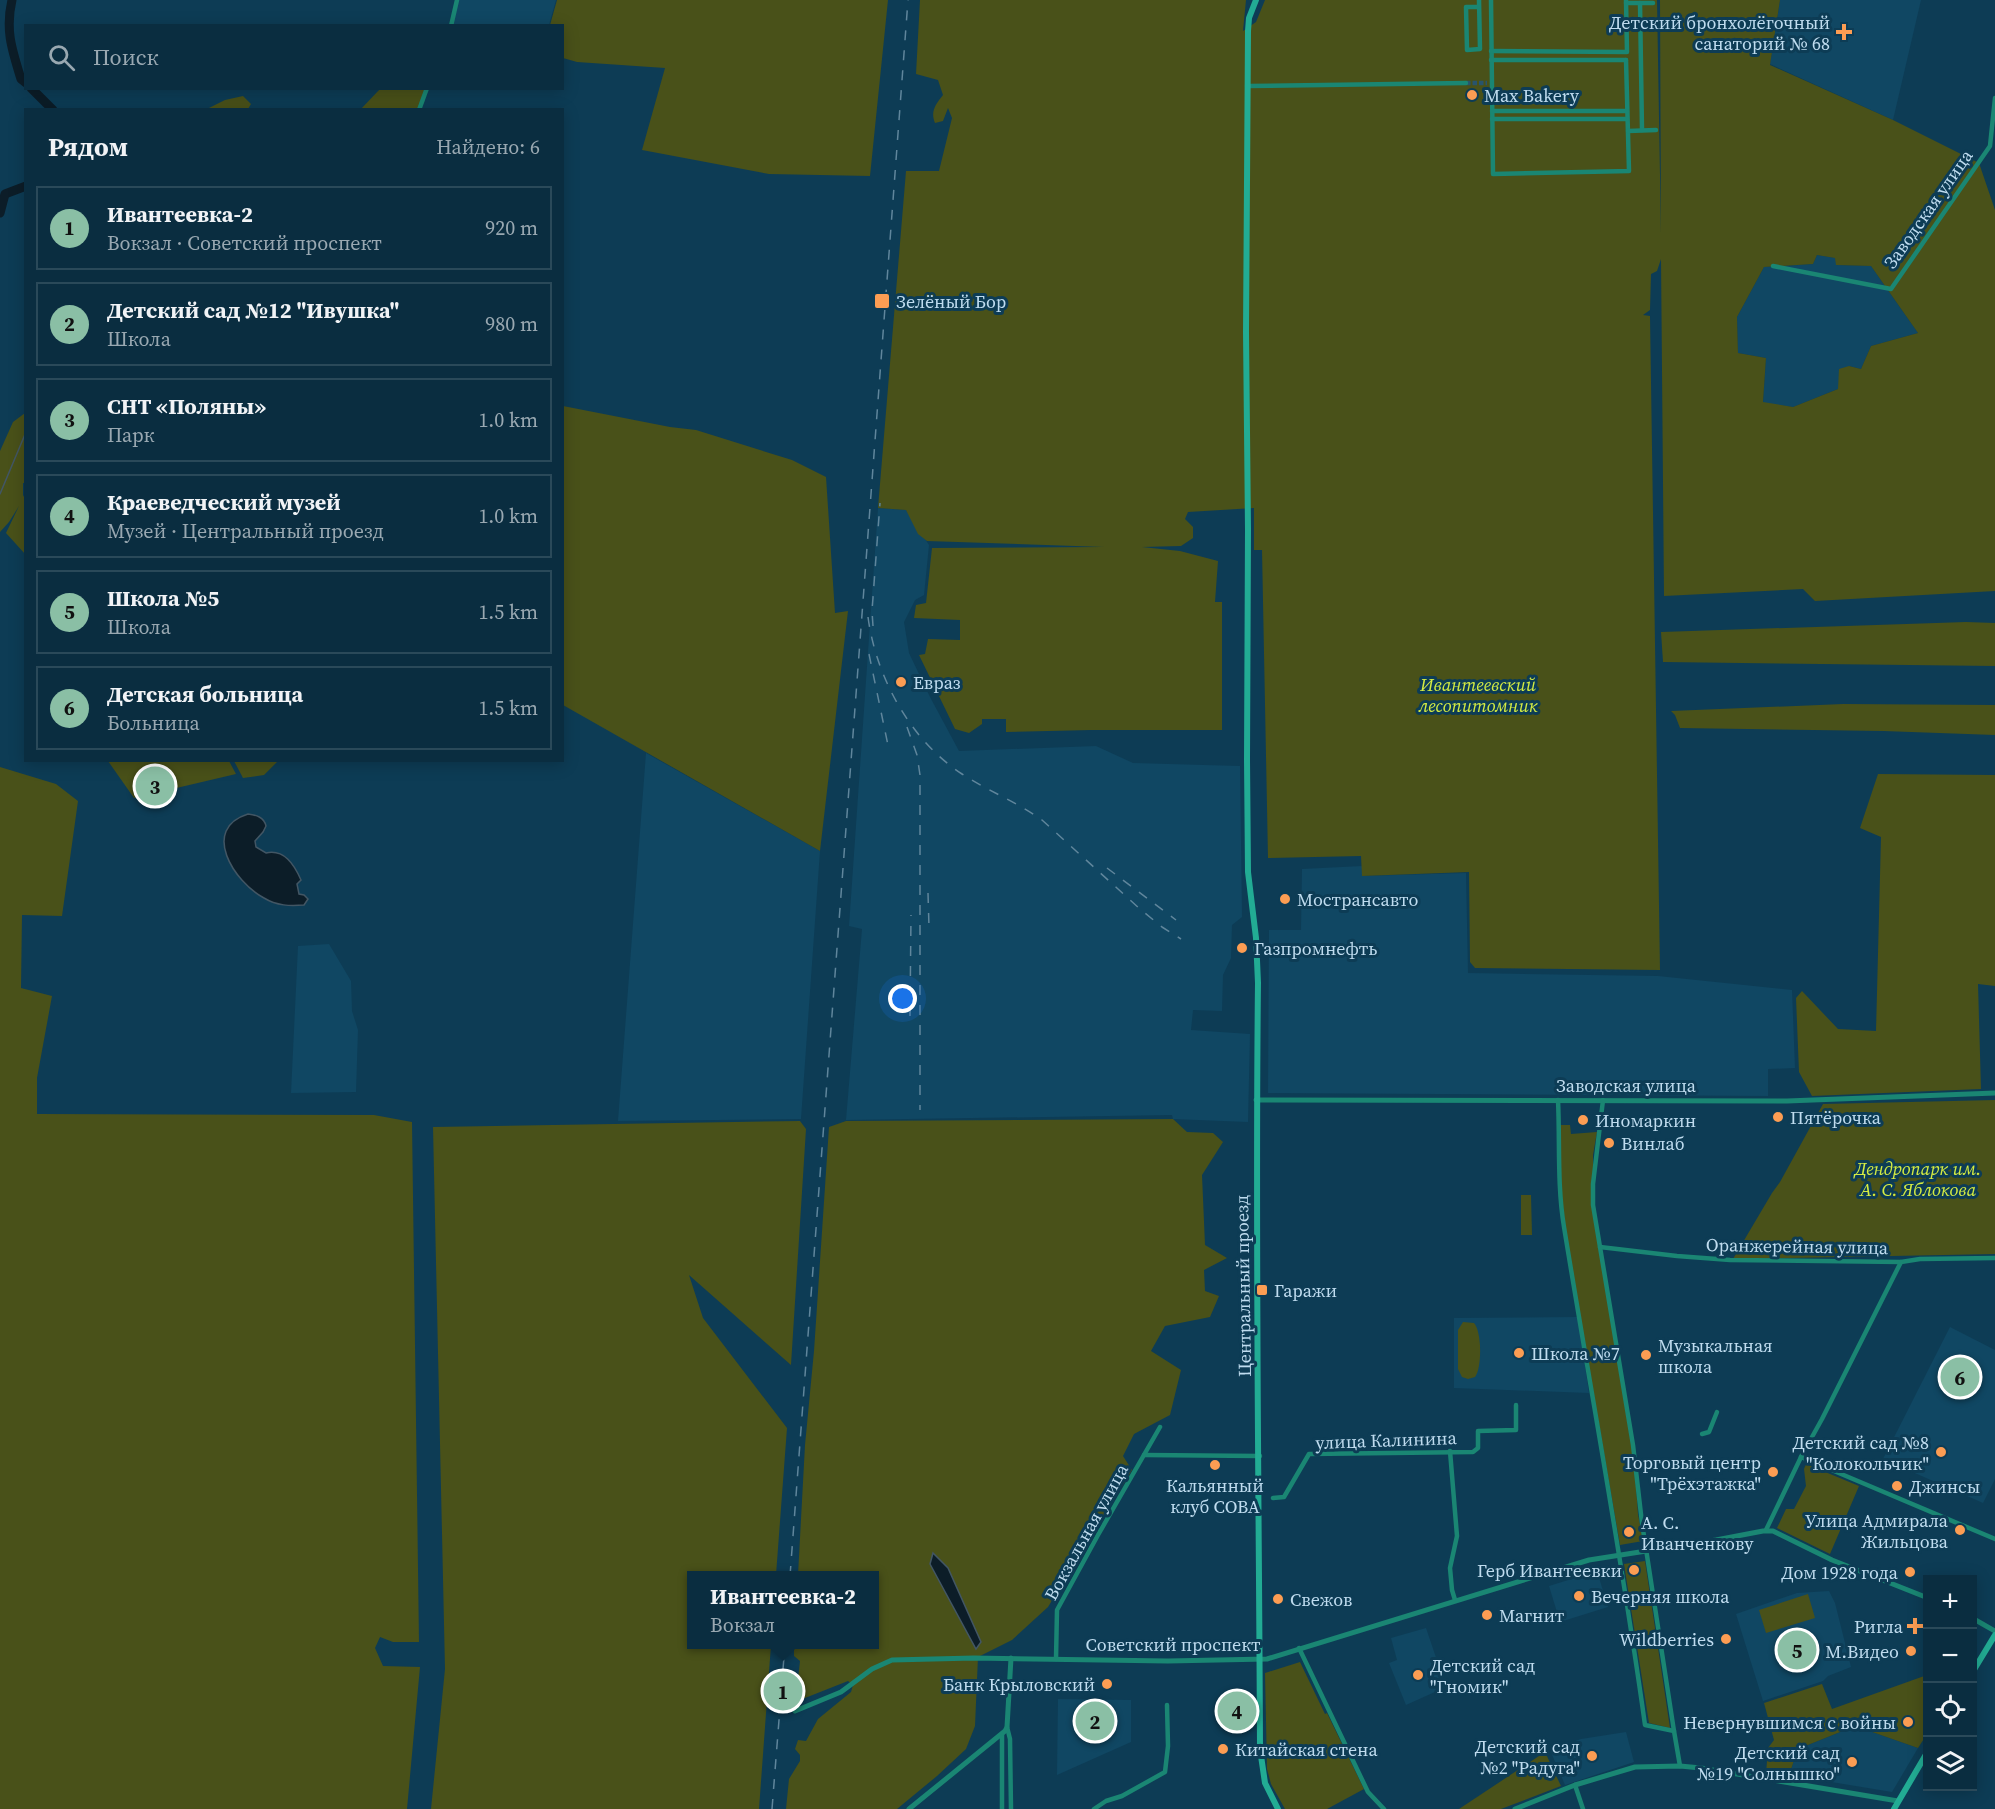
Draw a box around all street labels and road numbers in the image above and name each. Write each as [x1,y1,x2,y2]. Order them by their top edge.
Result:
street label: Заводская улица [1878,144,1979,274]
street label: Заводская улица [1556,1073,1697,1098]
street label: Центральный проезд [1229,1195,1257,1377]
street label: Оранжерейная улица [1706,1232,1889,1260]
street label: улица Калинина [1315,1425,1458,1455]
street label: Вокзальная улица [1038,1459,1134,1605]
street label: Советский проспект [1085,1632,1261,1657]

